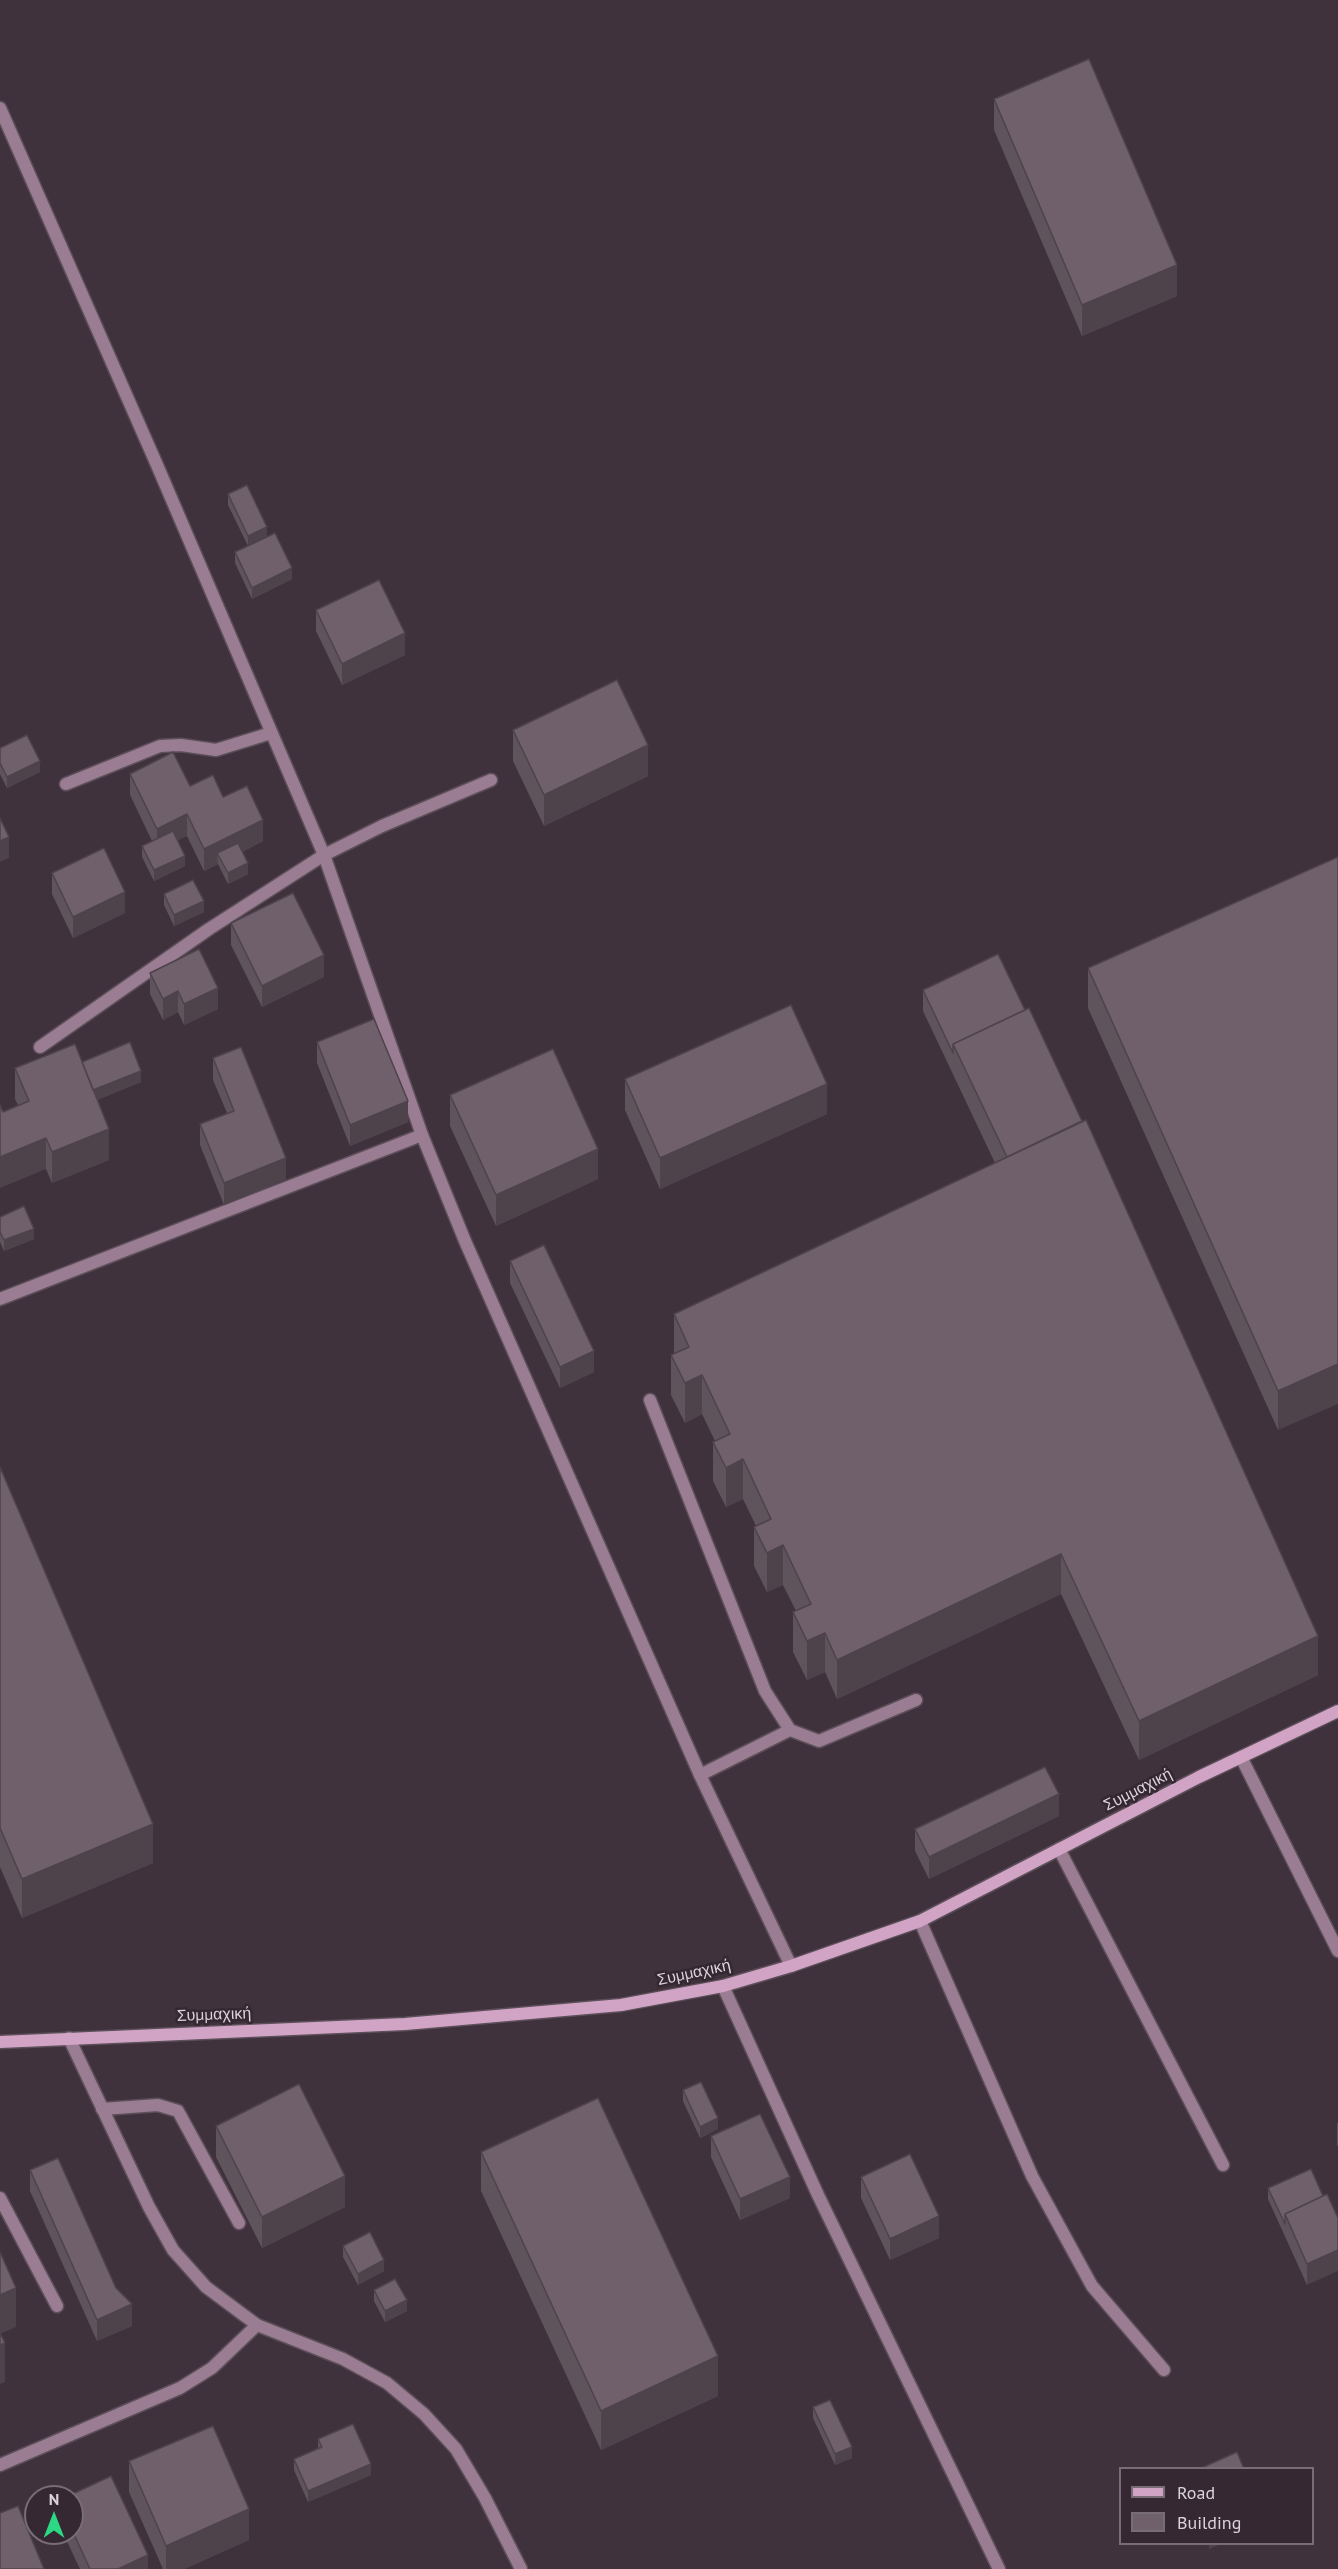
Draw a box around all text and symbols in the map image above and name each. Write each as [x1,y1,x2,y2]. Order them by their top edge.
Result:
street label: Συμμαχική [1100,1765,1176,1815]
street label: Συμμαχική [656,1956,732,1990]
street label: Συμμαχική [176,2004,252,2026]
legend [1119,2467,1314,2545]
text: Road [1177,2481,1215,2504]
north arrow [24,2485,84,2545]
text: N [49,2489,59,2509]
text: Building [1177,2511,1241,2534]

